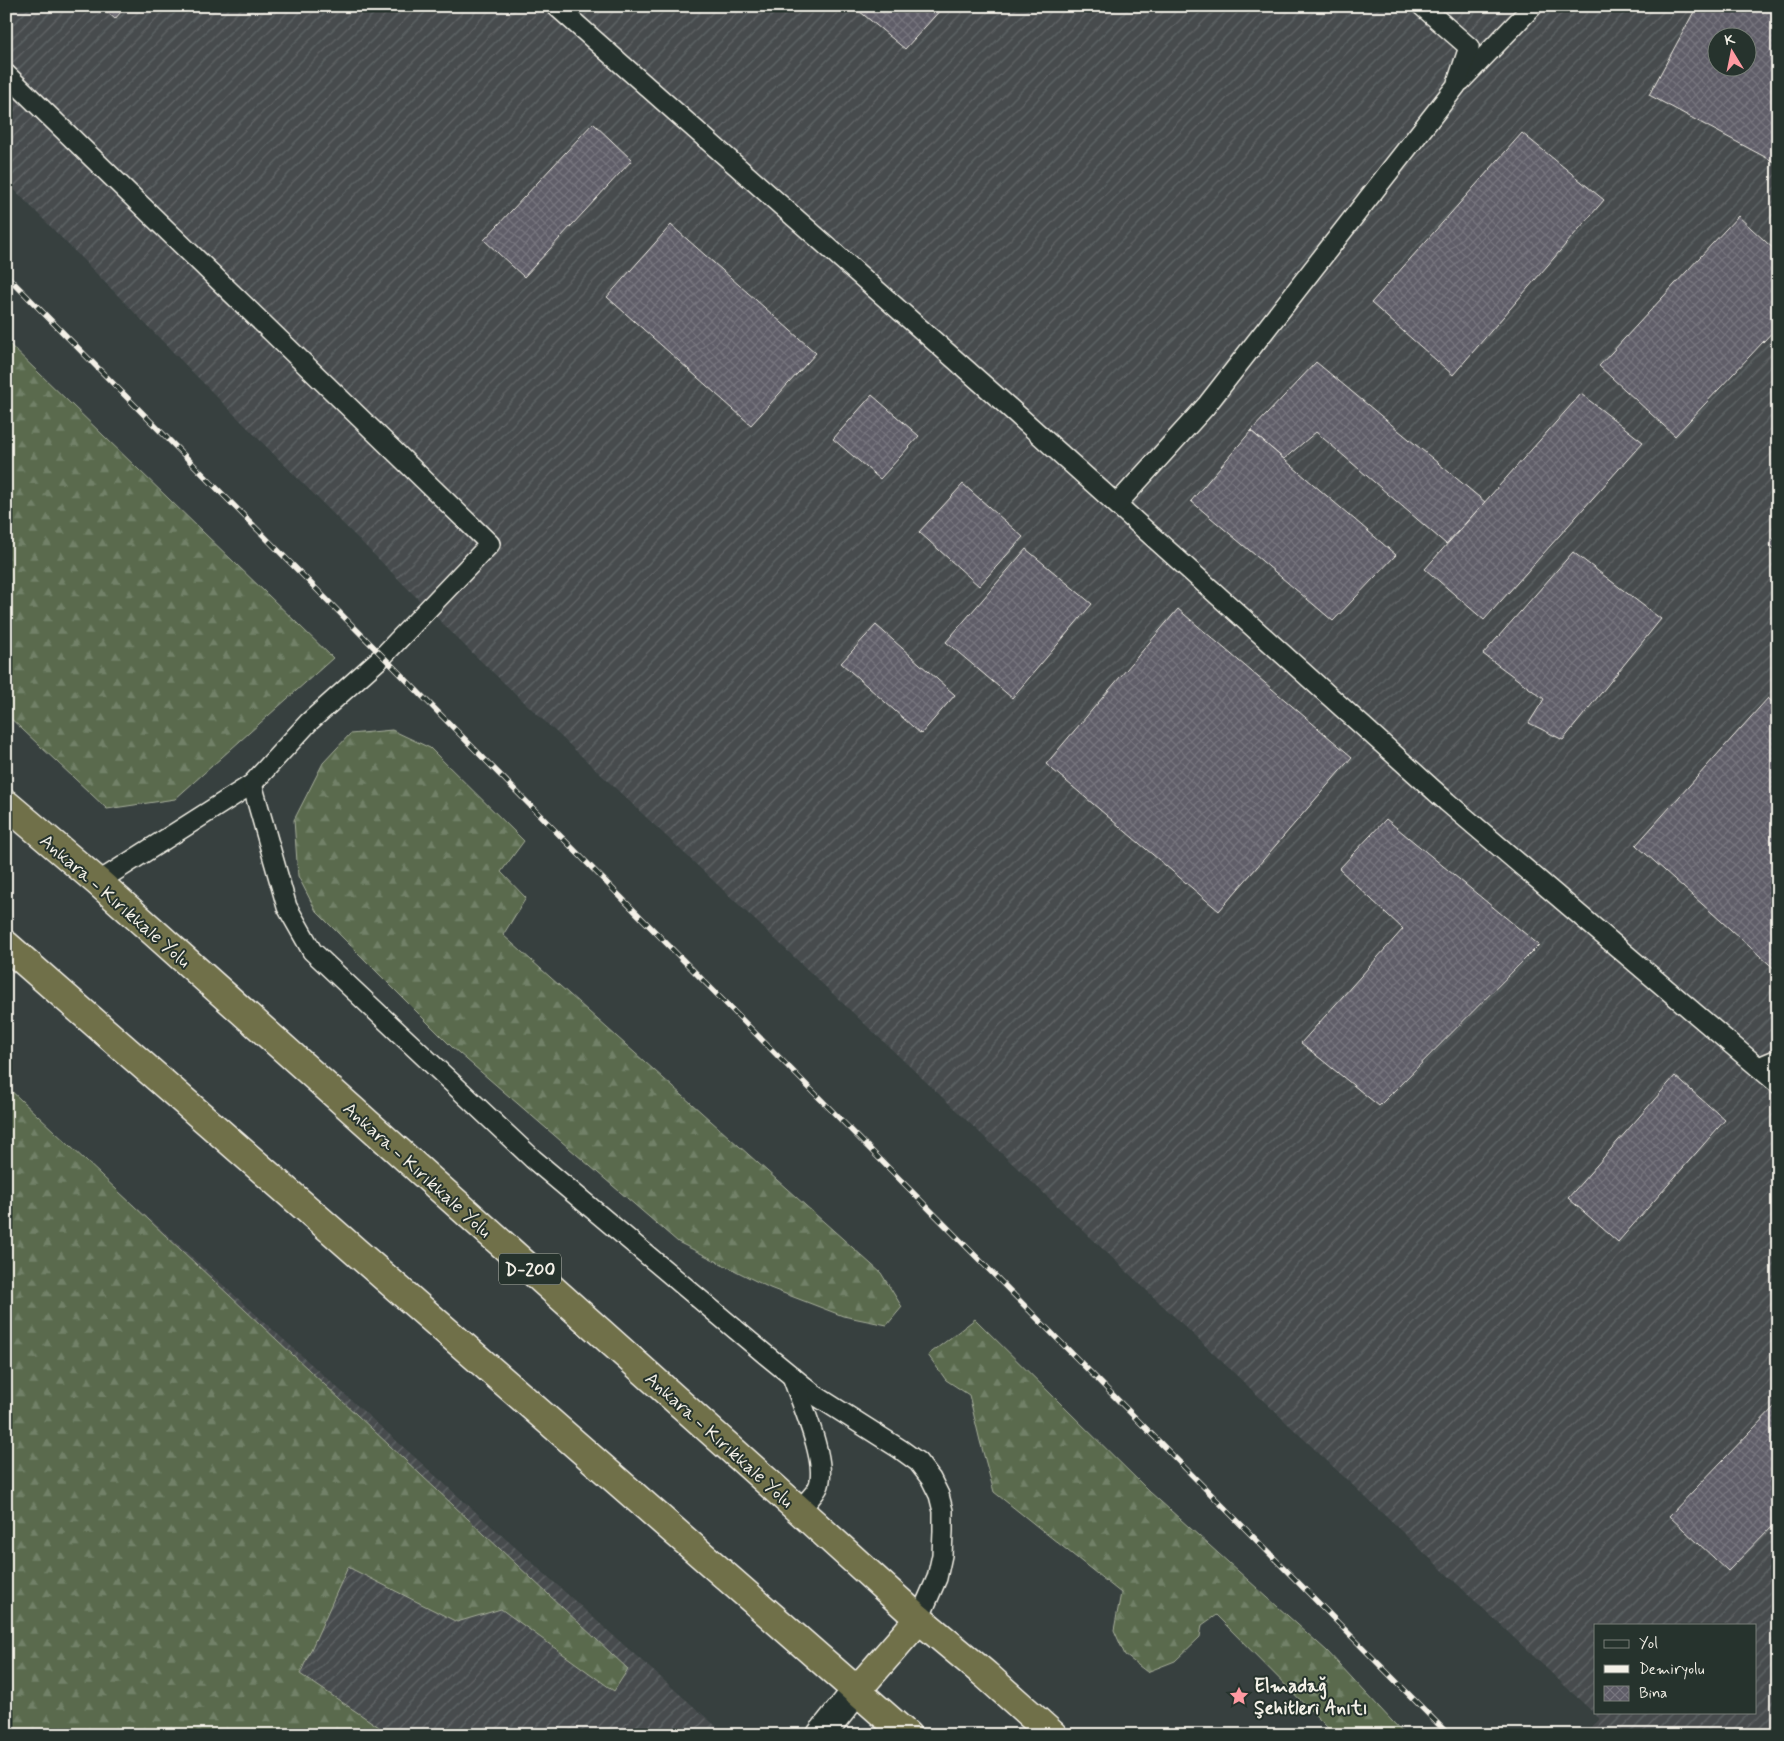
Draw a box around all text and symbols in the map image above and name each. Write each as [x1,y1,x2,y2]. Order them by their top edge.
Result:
north arrow [1706,28,1756,78]
text: K [1723,30,1737,50]
street label: Ankara - Kırıkkale Yolu [34,829,196,974]
street label: Ankara - Kırıkkale Yolu [337,1097,497,1244]
road number: D-200 [499,1254,561,1285]
street label: Ankara - Kırıkkale Yolu [639,1367,799,1514]
legend [1594,1624,1756,1714]
text: Yol [1639,1634,1658,1654]
text: Demiryolu [1639,1660,1705,1680]
place label: Elmadağ Şehitleri Anıtı [1254,1674,1368,1721]
text: Bina [1639,1684,1667,1704]
place icon: Elmadağ Şehitleri Anıtı [1228,1685,1250,1707]

